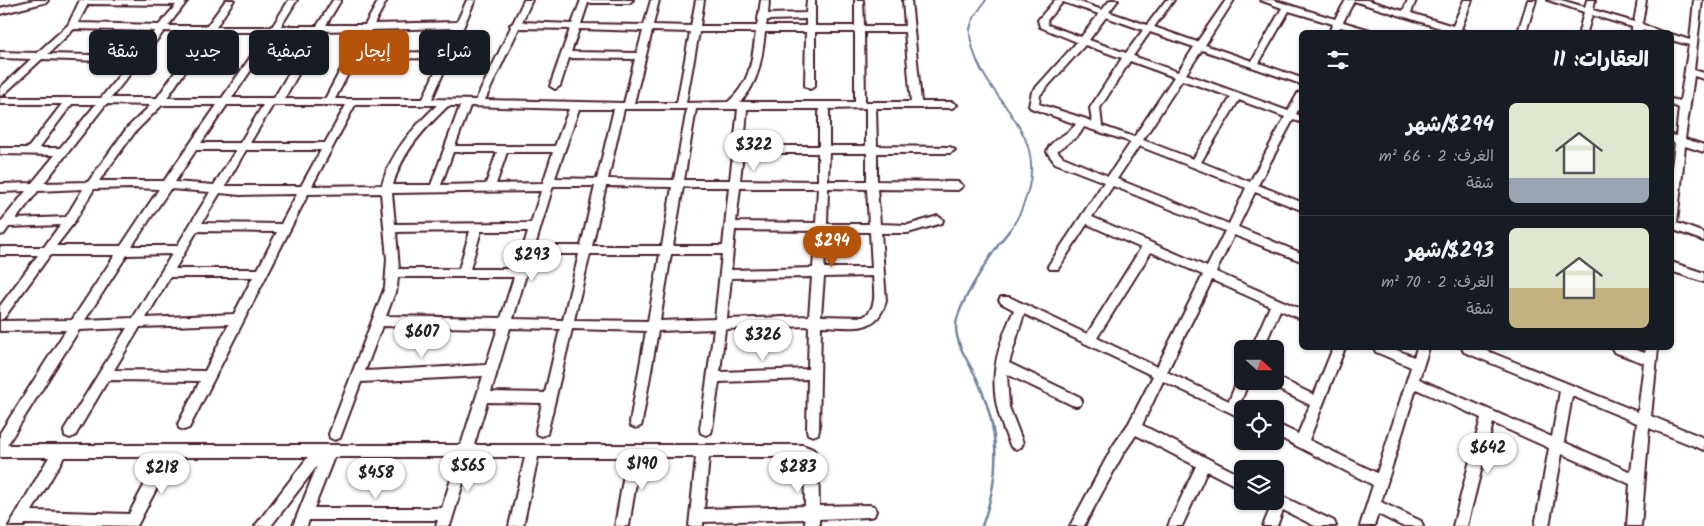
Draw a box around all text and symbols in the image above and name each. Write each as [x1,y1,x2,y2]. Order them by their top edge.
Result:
chip: شقة [89,30,157,75]
chip: جديد [167,30,239,75]
chip: تصفية [249,30,329,75]
chip: إيجار [339,30,409,75]
chip: شراء [419,30,490,75]
text: العقارات: 11 [1553,44,1649,77]
icon: filters [1324,46,1352,74]
text: $294/شهر [1406,109,1494,142]
icon: home [1549,123,1609,183]
pin: $322 [724,130,784,172]
text: $322 [736,133,772,158]
text: الغرف: 2 · 66 m² [1379,144,1494,169]
text: شقة [1466,171,1494,196]
pin: $294 [802,226,862,268]
text: $294 [814,229,850,254]
text: $293/شهر [1406,235,1494,268]
pin: $293 [502,240,562,282]
text: $293 [514,243,550,268]
icon: home [1549,248,1609,308]
text: الغرف: 2 · 70 m² [1381,270,1494,295]
text: شقة [1466,297,1494,322]
pin: $607 [392,316,452,359]
text: $607 [405,320,439,345]
pin: $326 [733,320,793,362]
text: $326 [745,323,781,348]
north arrow [1234,340,1284,390]
map controls [1234,340,1284,510]
button: locate [1234,400,1284,450]
pin: $642 [1458,432,1518,475]
text: $642 [1470,436,1506,461]
pin: $190 [612,448,672,491]
pin: $565 [438,450,498,493]
pin: $218 [132,452,192,495]
text: $190 [627,452,657,477]
pin: $283 [768,452,828,494]
text: $565 [451,454,485,479]
text: $283 [780,455,817,480]
text: $218 [145,456,179,481]
pin: $458 [346,458,406,500]
button: layers [1234,460,1284,510]
text: $458 [358,461,394,486]

